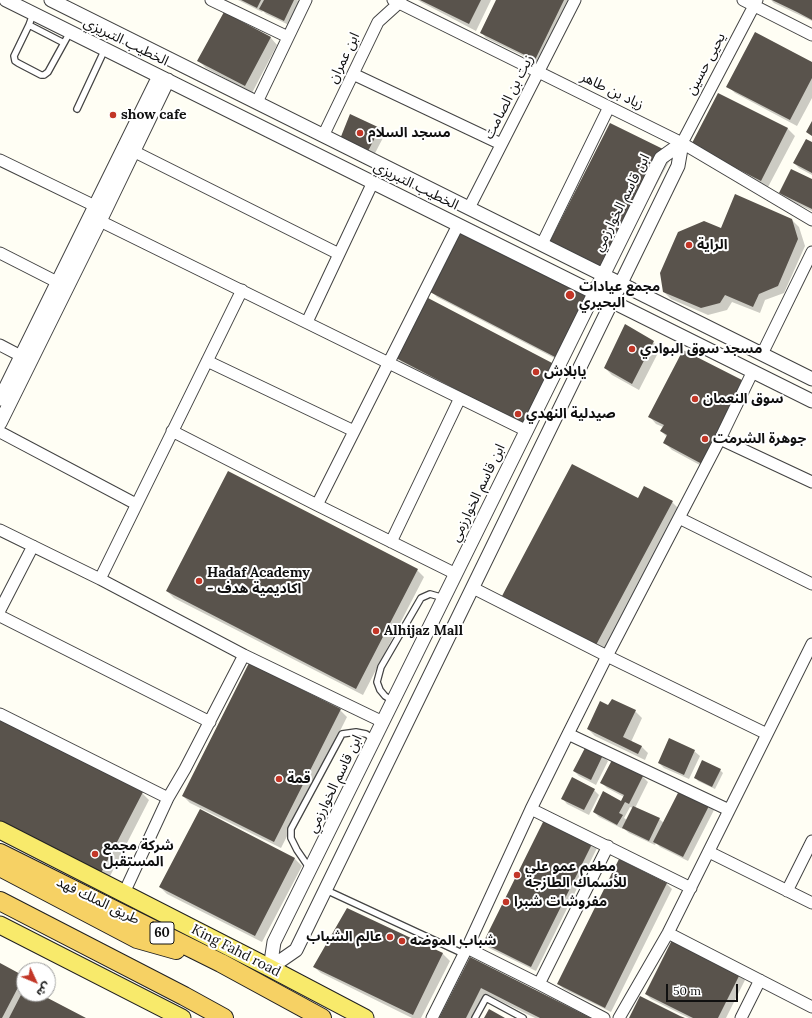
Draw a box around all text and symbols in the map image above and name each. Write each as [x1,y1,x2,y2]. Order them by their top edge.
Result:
street label: الخطيب التبريزي [81,14,171,70]
street label: ابن عمران [325,30,363,86]
street label: يحيى حسين [683,30,729,98]
street label: زيت بن الصامت [481,52,537,142]
street label: زياد بن طاهر [578,69,646,113]
place label: show cafe [121,107,187,123]
marker: show cafe [108,110,118,120]
place label: مسجد السلام [368,125,451,141]
marker: مسجد السلام [355,128,365,138]
street label: ابن قاسم الخوارزمي [590,151,654,255]
street label: الخطيب التبريزي [371,158,461,214]
place label: الراية [697,237,728,253]
marker: الراية [684,240,694,250]
place label: مجمع عيادات البحيري [579,279,660,312]
marker: مجمع عيادات البحيري [564,289,576,301]
place label: مسجد سوق البوادي [640,341,762,357]
marker: مسجد سوق البوادي [627,344,637,354]
place label: يابلاش [544,364,587,380]
marker: يابلاش [531,367,541,377]
place label: سوق النعمان [703,391,784,407]
marker: سوق النعمان [690,394,700,404]
place label: صيدلية النهدي [526,406,616,422]
marker: صيدلية النهدي [513,409,523,419]
place label: جوهرة الشرمت [713,431,806,447]
marker: جوهرة الشرمت [700,434,710,444]
street label: ابن قاسم الخوارزمي [447,441,509,545]
place label: Hadaf Academy - اكاديمية هدف [207,565,310,598]
marker: Hadaf Academy - اكاديمية هدف [194,576,204,586]
place label: Alhijaz Mall [384,623,463,639]
marker: Alhijaz Mall [371,626,381,636]
street label: ابن قاسم الخوارزمي [304,732,366,836]
place label: قمة [287,771,311,787]
marker: قمة [274,774,284,784]
place label: شركة مجمع المستقبل [103,838,174,870]
marker: شركة مجمع المستقبل [90,849,100,859]
place label: مطعم عمو علي للأسماك الطازجة [525,859,627,892]
marker: مطعم عمو علي للأسماك الطازجة [512,870,522,880]
street label: طريق الملك فهد [54,874,142,928]
place label: مفروشات شبرا [514,894,607,910]
marker: مفروشات شبرا [501,897,511,907]
street label: King Fahd road [189,921,283,981]
road number: 60 [150,922,174,944]
place label: عالم الشباب [306,929,382,945]
marker: عالم الشباب [385,932,395,942]
place label: شباب الموضه [410,933,497,949]
marker: شباب الموضه [397,936,407,946]
north arrow [16,962,56,1002]
scale bar [668,976,740,1002]
text: ش [34,979,54,1000]
text: 50 m [673,983,701,998]

